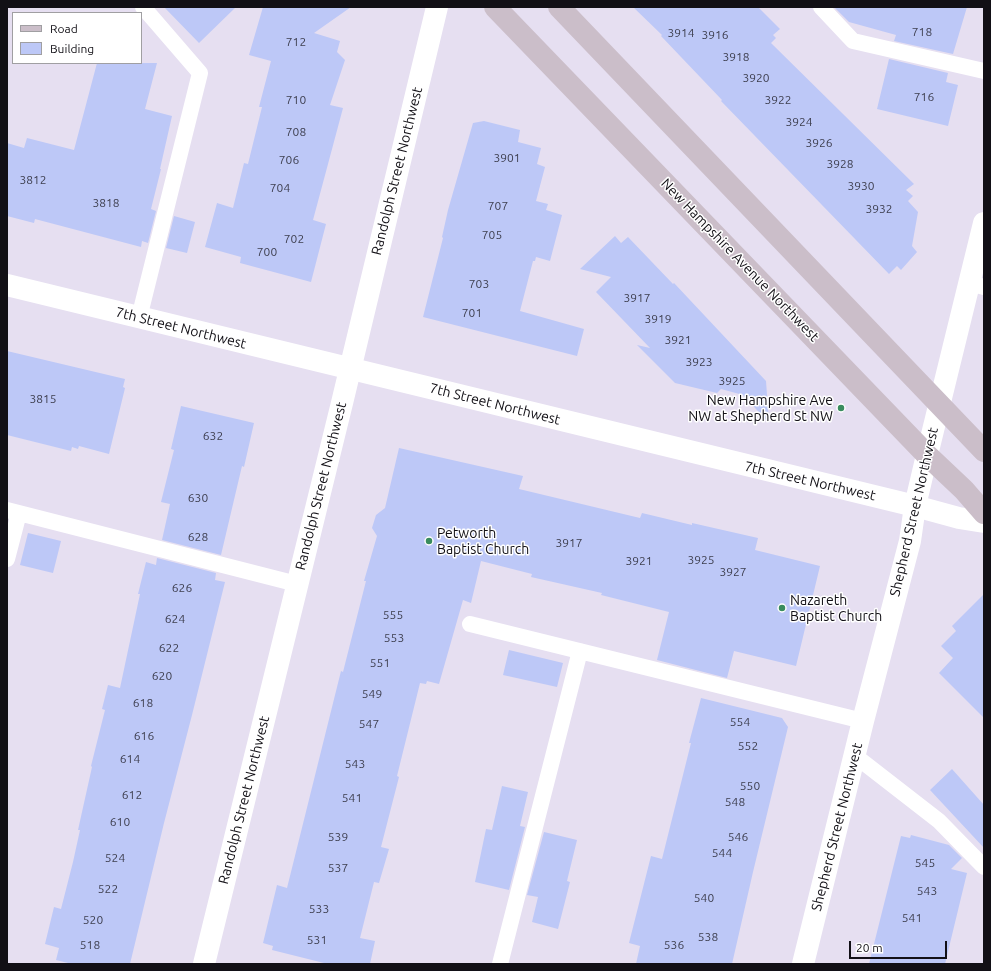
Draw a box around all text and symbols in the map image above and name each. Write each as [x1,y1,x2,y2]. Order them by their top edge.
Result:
legend [12,12,142,64]
text: Road [50,22,78,35]
house number: 718 [912,25,932,39]
house number: 3914 [667,26,695,40]
house number: 3916 [701,28,729,42]
house number: 712 [286,35,306,49]
text: Building [50,42,94,55]
house number: 3918 [722,50,750,64]
house number: 3920 [742,71,770,85]
street label: Randolph Street Northwest [368,85,426,257]
house number: 716 [914,90,934,104]
house number: 710 [286,93,306,107]
house number: 3922 [764,93,792,107]
house number: 3924 [785,115,813,129]
house number: 708 [286,125,306,139]
house number: 3926 [805,136,833,150]
house number: 3901 [493,151,521,165]
house number: 706 [279,153,299,167]
house number: 3928 [826,157,854,171]
house number: 3812 [19,173,47,187]
street label: New Hampshire Avenue Northwest [657,175,823,345]
house number: 3930 [847,179,875,193]
house number: 704 [270,181,290,195]
house number: 3818 [92,196,120,210]
house number: 707 [488,199,508,213]
house number: 3932 [865,202,893,216]
house number: 705 [482,228,502,242]
house number: 702 [284,232,304,246]
house number: 700 [257,245,277,259]
house number: 703 [469,277,489,291]
house number: 3917 [623,291,651,305]
street label: 7th Street Northwest [114,304,248,352]
house number: 701 [462,306,482,320]
house number: 3919 [644,312,672,326]
house number: 3921 [664,333,692,347]
house number: 3923 [685,355,713,369]
house number: 3925 [718,374,746,388]
street label: 7th Street Northwest [428,380,562,428]
house number: 3815 [29,392,57,406]
place label: New Hampshire Ave NW at Shepherd St NW [688,392,833,424]
street label: Randolph Street Northwest [292,400,350,572]
marker: New Hampshire Ave NW at Shepherd St NW [836,403,846,413]
street label: Shepherd Street Northwest [886,426,942,598]
house number: 632 [203,429,223,443]
street label: 7th Street Northwest [743,458,877,504]
house number: 630 [188,491,208,505]
place label: Petworth Baptist Church [437,525,529,558]
house number: 628 [188,530,208,544]
marker: Petworth Baptist Church [424,536,434,546]
house number: 3917 [555,536,583,550]
house number: 3925 [687,553,715,567]
house number: 3921 [625,554,653,568]
house number: 3927 [719,565,747,579]
house number: 626 [172,581,192,595]
place label: Nazareth Baptist Church [790,592,882,624]
marker: Nazareth Baptist Church [777,603,787,613]
house number: 555 [383,608,403,622]
house number: 624 [165,612,185,626]
house number: 553 [384,631,404,645]
house number: 622 [159,641,179,655]
house number: 551 [370,656,390,670]
house number: 620 [152,669,172,683]
house number: 549 [362,687,382,701]
house number: 618 [133,696,153,710]
street label: Randolph Street Northwest [215,714,273,886]
house number: 554 [730,715,750,729]
house number: 547 [359,717,379,731]
house number: 616 [134,729,154,743]
house number: 552 [738,739,758,753]
street label: Shepherd Street Northwest [808,741,866,913]
house number: 614 [120,752,140,766]
house number: 543 [345,757,365,771]
house number: 550 [740,779,760,793]
house number: 612 [122,788,142,802]
house number: 541 [342,791,362,805]
house number: 548 [725,795,745,809]
house number: 610 [110,815,130,829]
house number: 539 [328,830,348,844]
house number: 546 [728,830,748,844]
house number: 544 [712,846,732,860]
house number: 524 [105,851,125,865]
house number: 545 [915,856,935,870]
house number: 537 [328,861,348,875]
house number: 522 [98,882,118,896]
house number: 543 [917,884,937,898]
house number: 540 [694,891,714,905]
house number: 533 [309,902,329,916]
house number: 541 [902,911,922,925]
house number: 520 [83,913,103,927]
house number: 538 [698,930,718,944]
house number: 531 [307,933,327,947]
scale bar [851,933,949,959]
house number: 518 [80,938,100,952]
house number: 536 [664,938,684,952]
text: 20 m [856,941,883,954]

